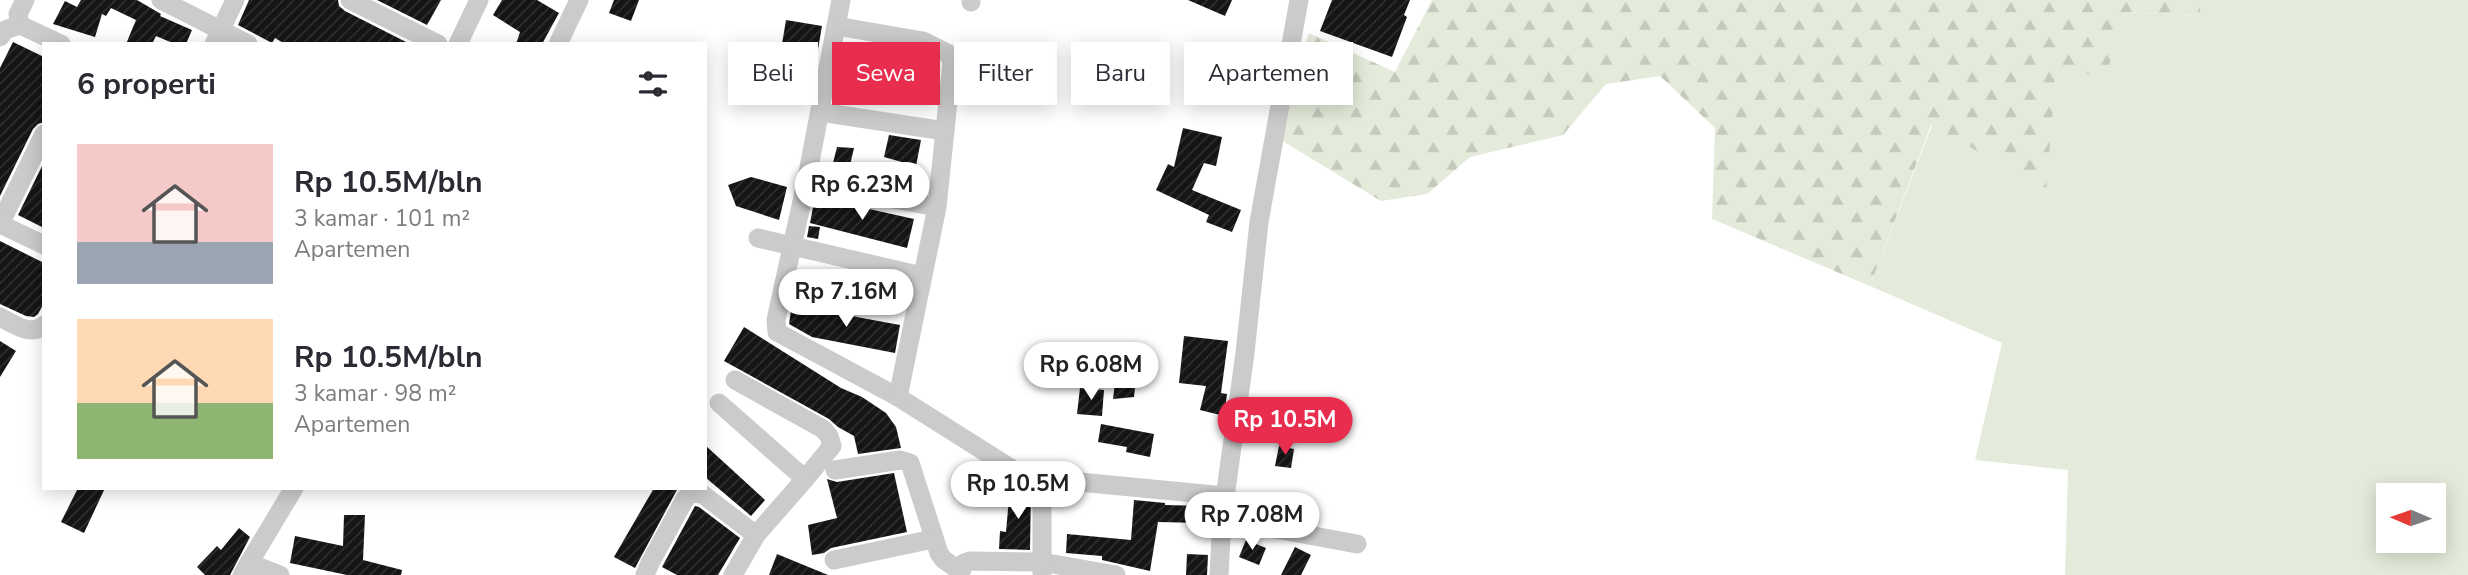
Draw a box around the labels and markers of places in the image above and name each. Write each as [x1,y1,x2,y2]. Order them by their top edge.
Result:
pin: Rp 6.23M [790,162,934,222]
pin: Rp 7.16M [774,270,918,329]
pin: Rp 6.08M [1019,342,1163,402]
pin: Rp 10.5M [1213,398,1357,457]
pin: Rp 10.5M [946,462,1090,521]
pin: Rp 7.08M [1180,492,1324,552]

